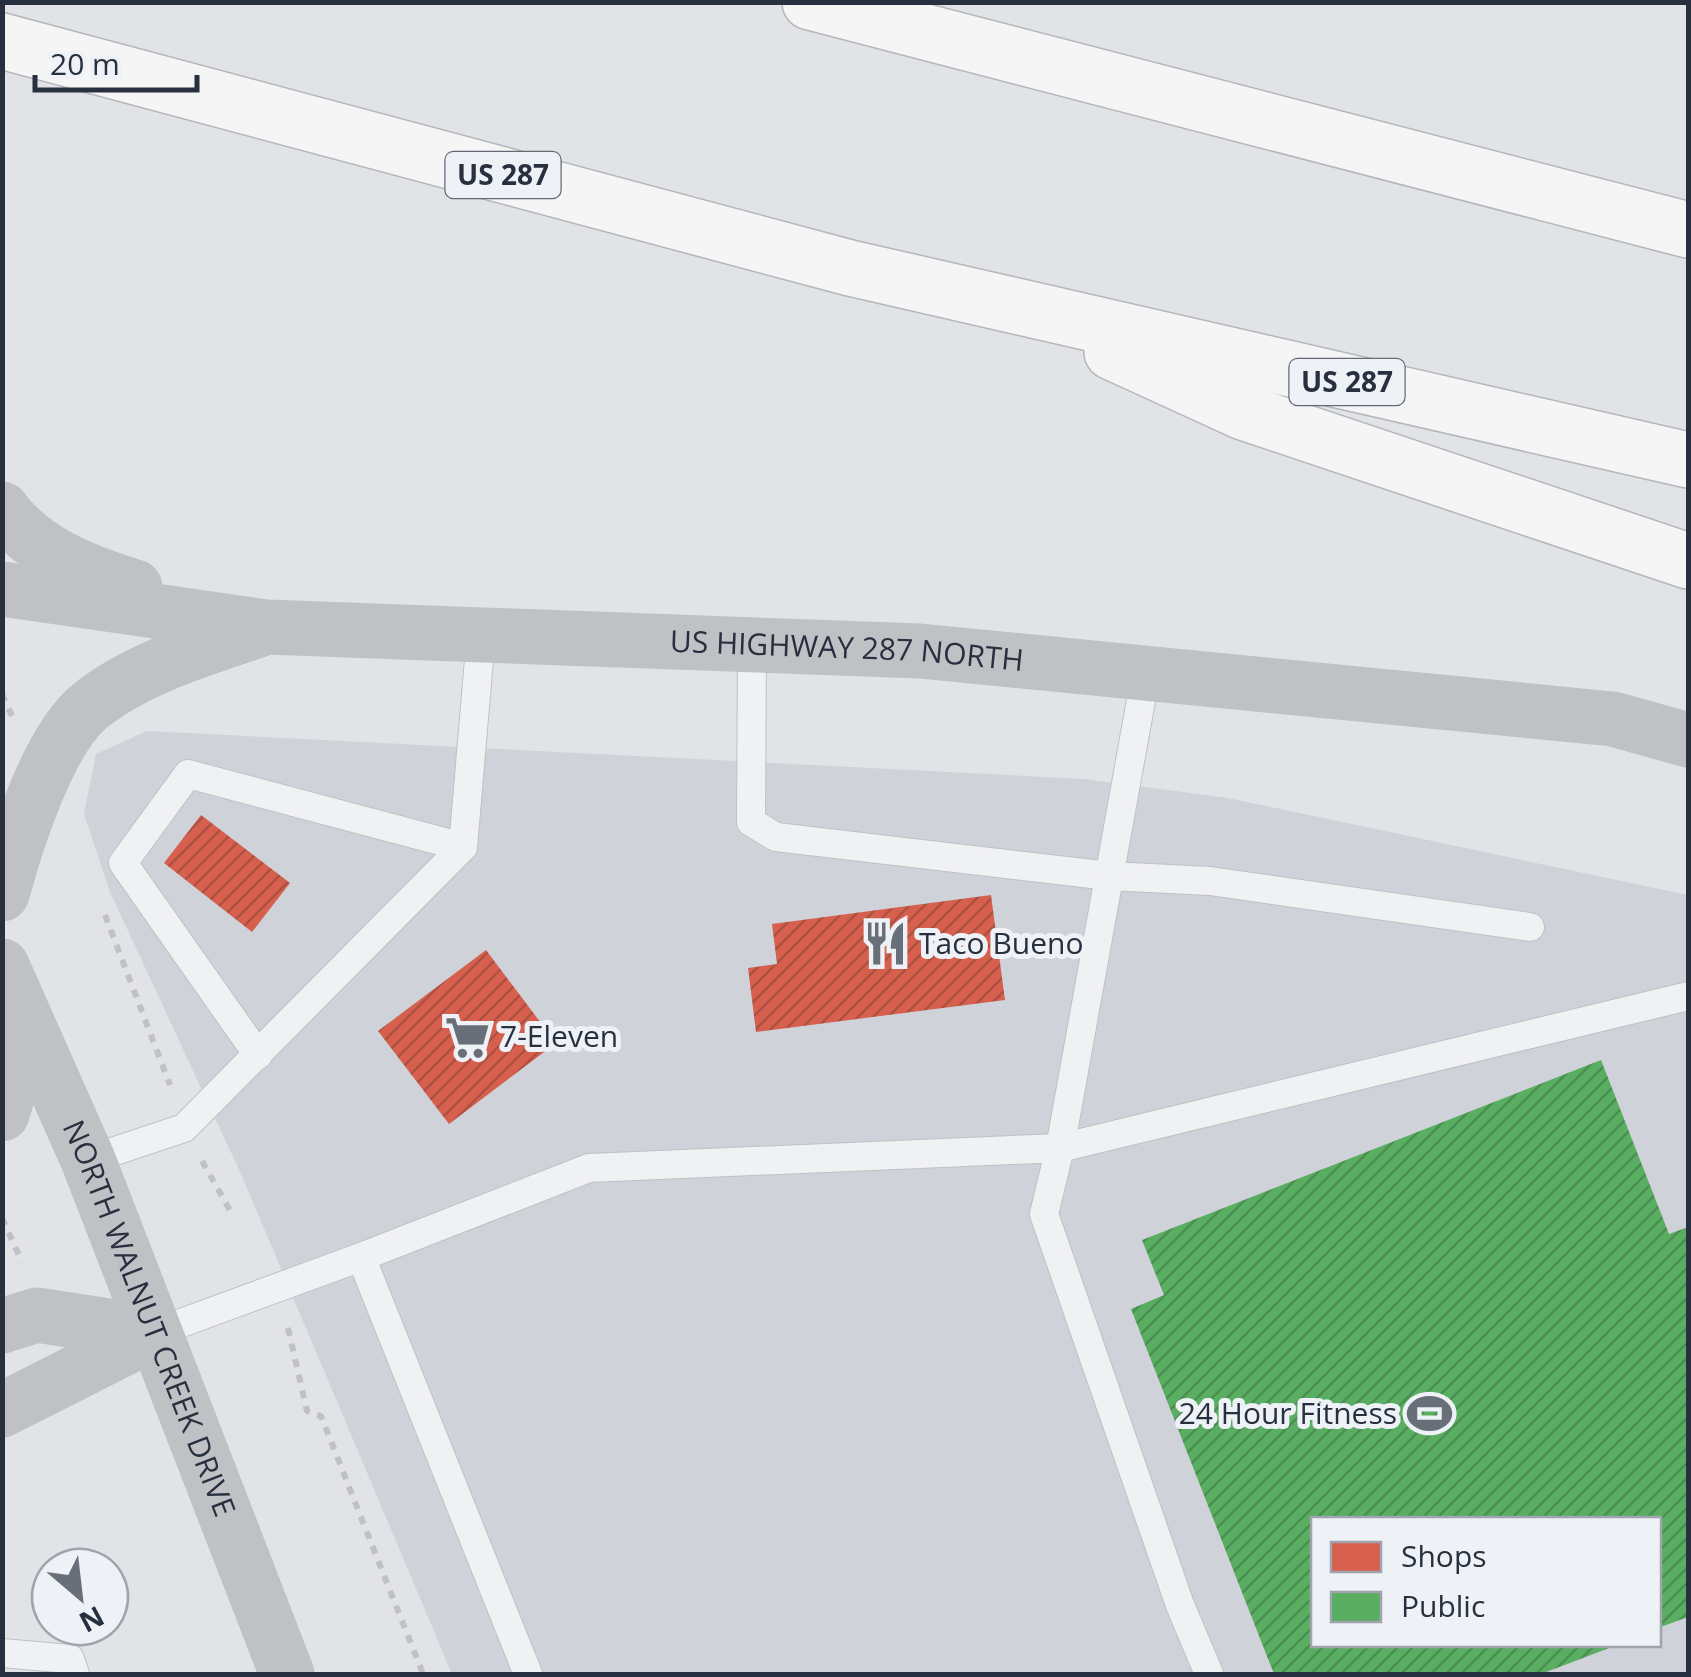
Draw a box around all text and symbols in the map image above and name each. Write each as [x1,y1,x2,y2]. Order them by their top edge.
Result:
scale bar [35,30,198,92]
text: 20 m [50,43,120,84]
road number: US 287 [446,152,560,198]
road number: US 287 [1290,359,1404,405]
street label: US HIGHWAY 287 NORTH [669,620,1026,680]
restaurant icon: Taco Bueno [862,920,910,968]
place label: Taco Bueno [919,922,1083,963]
supermarket icon: 7-Eleven [443,1013,491,1061]
place label: 7-Eleven [500,1015,618,1056]
street label: NORTH WALNUT CREEK DRIVE [54,1113,246,1522]
sports icon: 24 Hour Fitness [1406,1390,1454,1438]
place label: 24 Hour Fitness [1179,1392,1397,1433]
legend [1311,1517,1661,1647]
text: Shops [1401,1535,1487,1576]
north arrow [30,1547,130,1647]
text: Public [1401,1585,1485,1626]
text: N [73,1598,111,1642]

